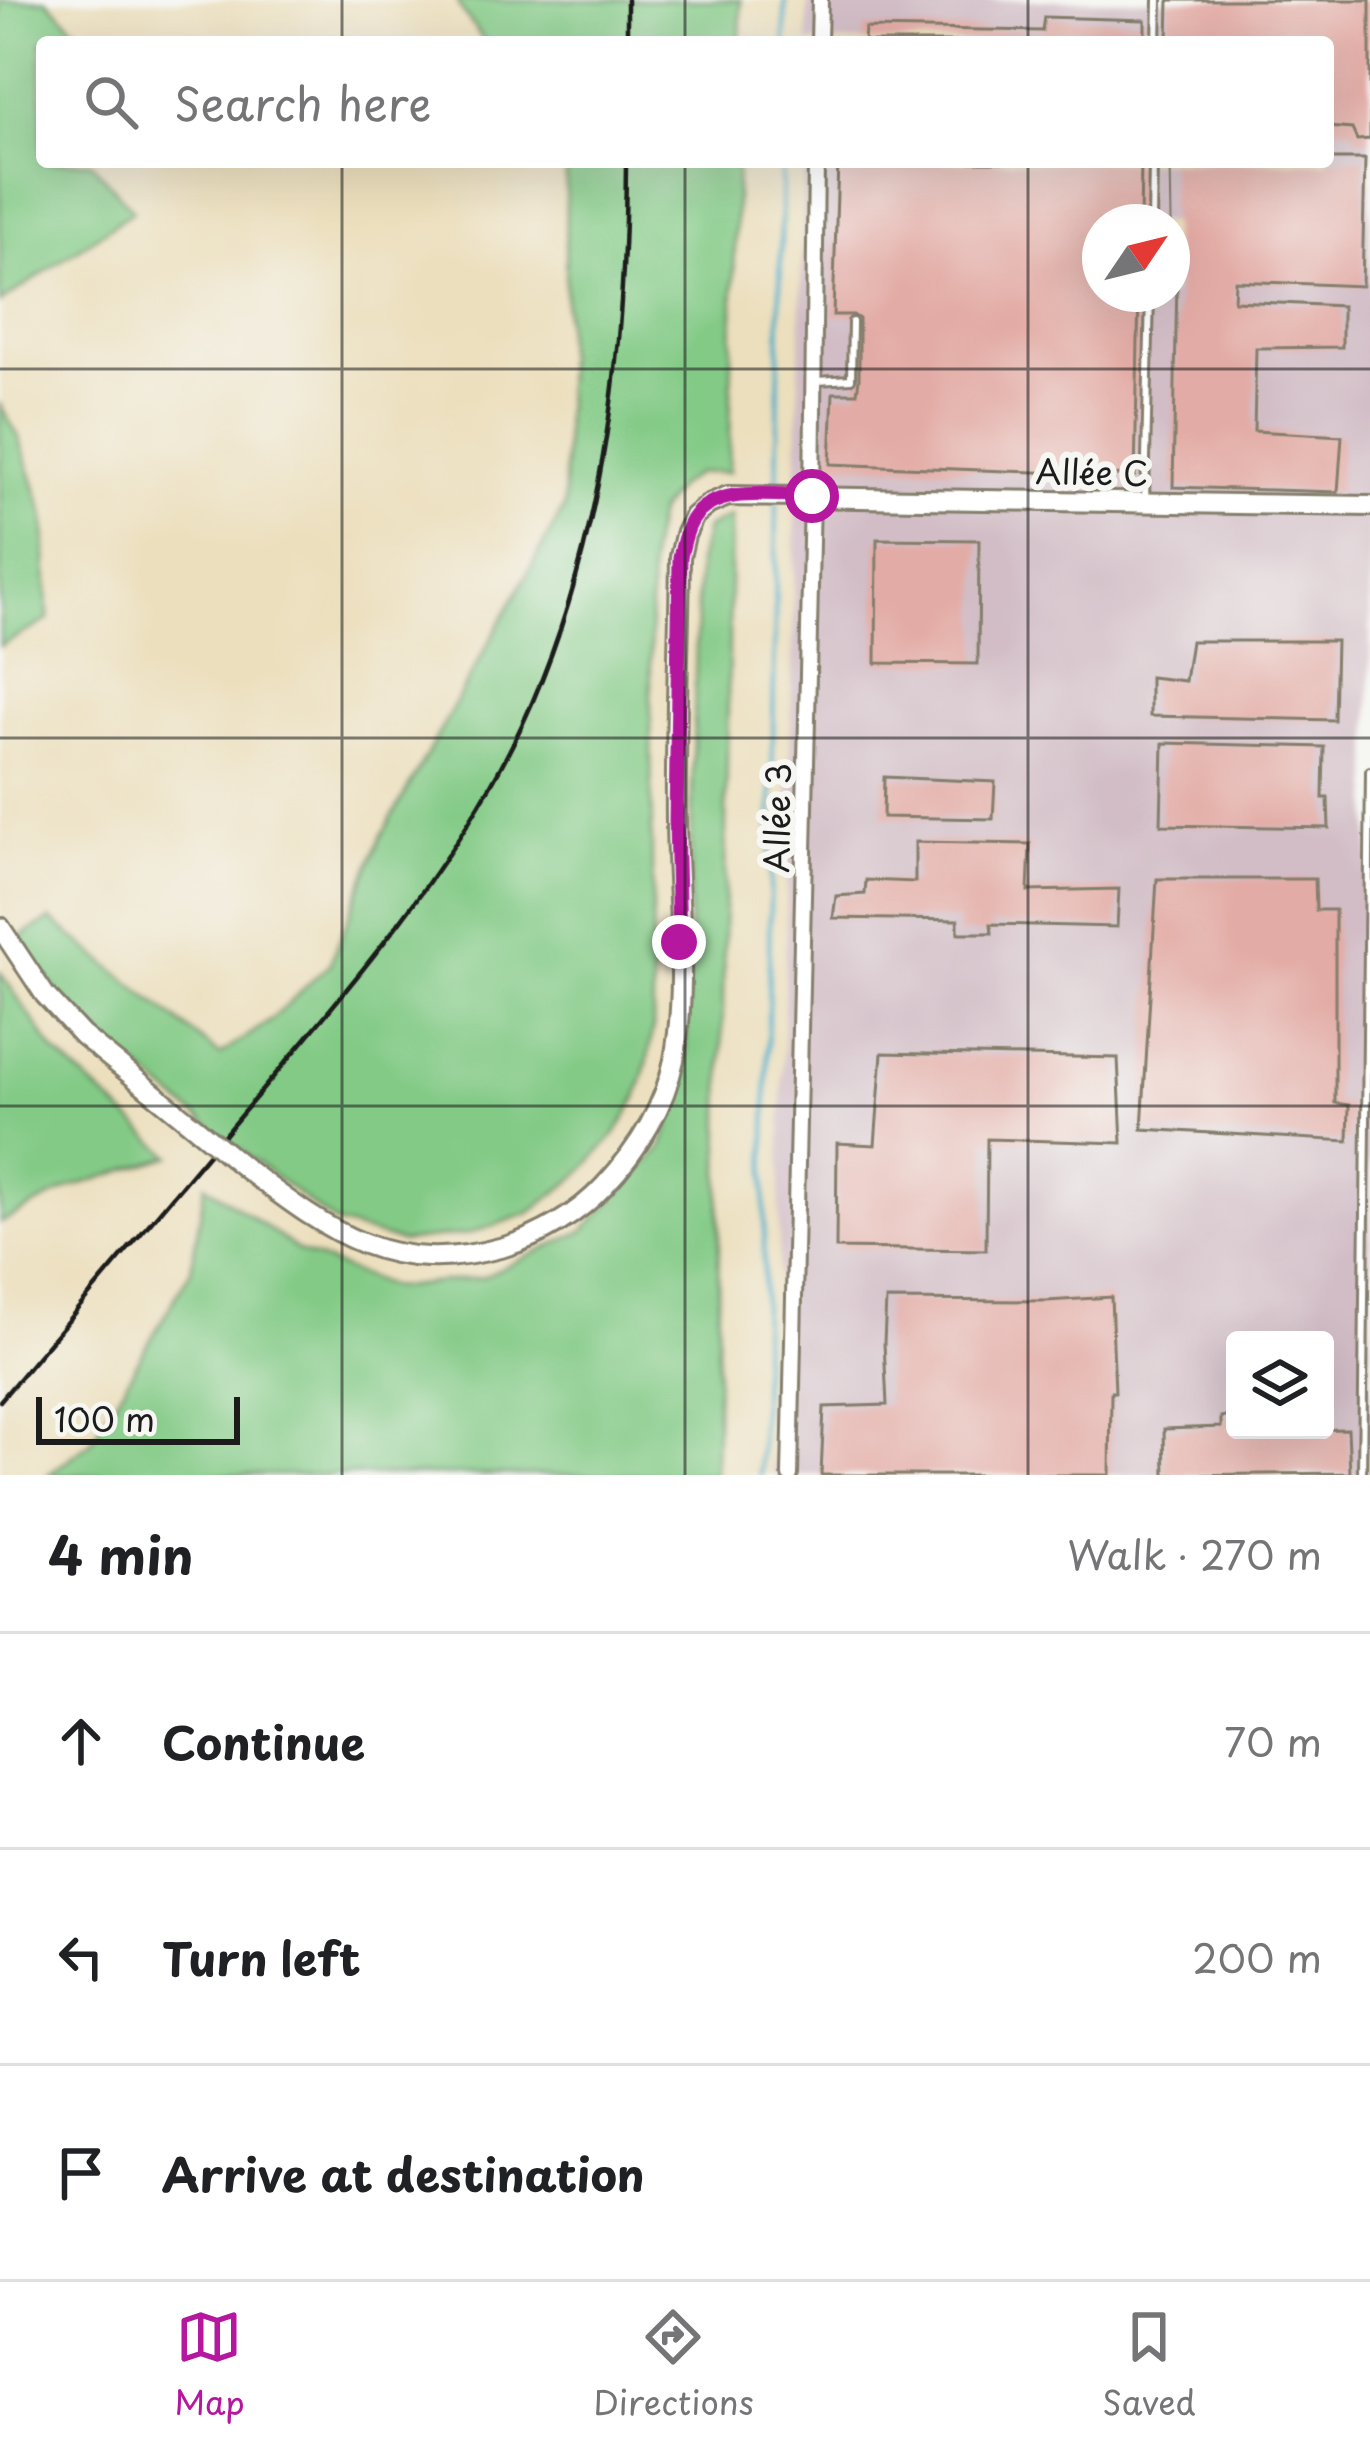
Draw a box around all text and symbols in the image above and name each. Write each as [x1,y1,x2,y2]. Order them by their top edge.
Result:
search box [36,36,1334,168]
text: Search here [174,68,431,136]
icon: search [78,69,144,135]
north arrow [1082,204,1190,312]
street label: Allée C [1035,445,1149,497]
route start [785,469,839,523]
street label: Allée 3 [750,763,802,873]
route end [652,915,706,969]
map controls [1226,1331,1334,1439]
button: layers [1226,1331,1334,1439]
scale bar [36,1391,240,1444]
text: 100 m [54,1393,155,1443]
text: 4 min [48,1515,193,1592]
text: Walk · 270 m [1067,1524,1322,1583]
text: Continue [162,1707,365,1775]
icon: ahead [48,1708,114,1774]
text: 70 m [1224,1711,1322,1770]
text: Turn left [162,1923,361,1991]
icon: left [48,1924,114,1990]
text: 200 m [1192,1927,1322,1986]
text: Arrive at destination [162,2139,645,2207]
icon: arrive [48,2140,114,2206]
tab: Map [174,2304,245,2426]
tab: Directions [593,2304,754,2426]
tab: Saved [1102,2304,1196,2426]

